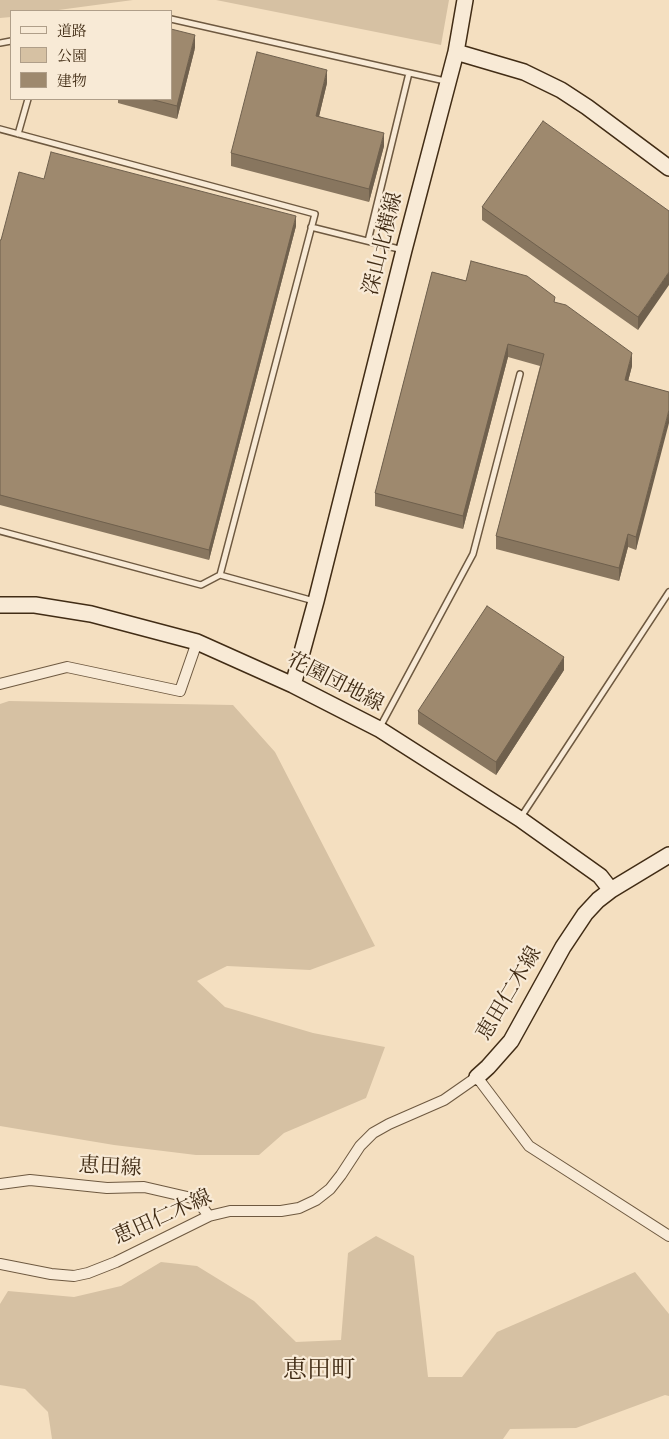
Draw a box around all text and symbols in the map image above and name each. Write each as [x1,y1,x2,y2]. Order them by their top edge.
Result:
legend [10,10,172,100]
text: 道路 [57,21,87,41]
text: 公園 [57,46,87,66]
text: 建物 [57,71,87,91]
street label: 深山北横線 [359,190,409,298]
street label: 花園団地線 [283,648,387,718]
street label: 恵田仁木線 [472,943,548,1045]
street label: 恵田線 [78,1154,142,1182]
street label: 恵田仁木線 [110,1185,216,1251]
district label: 恵田町 [283,1357,355,1385]

